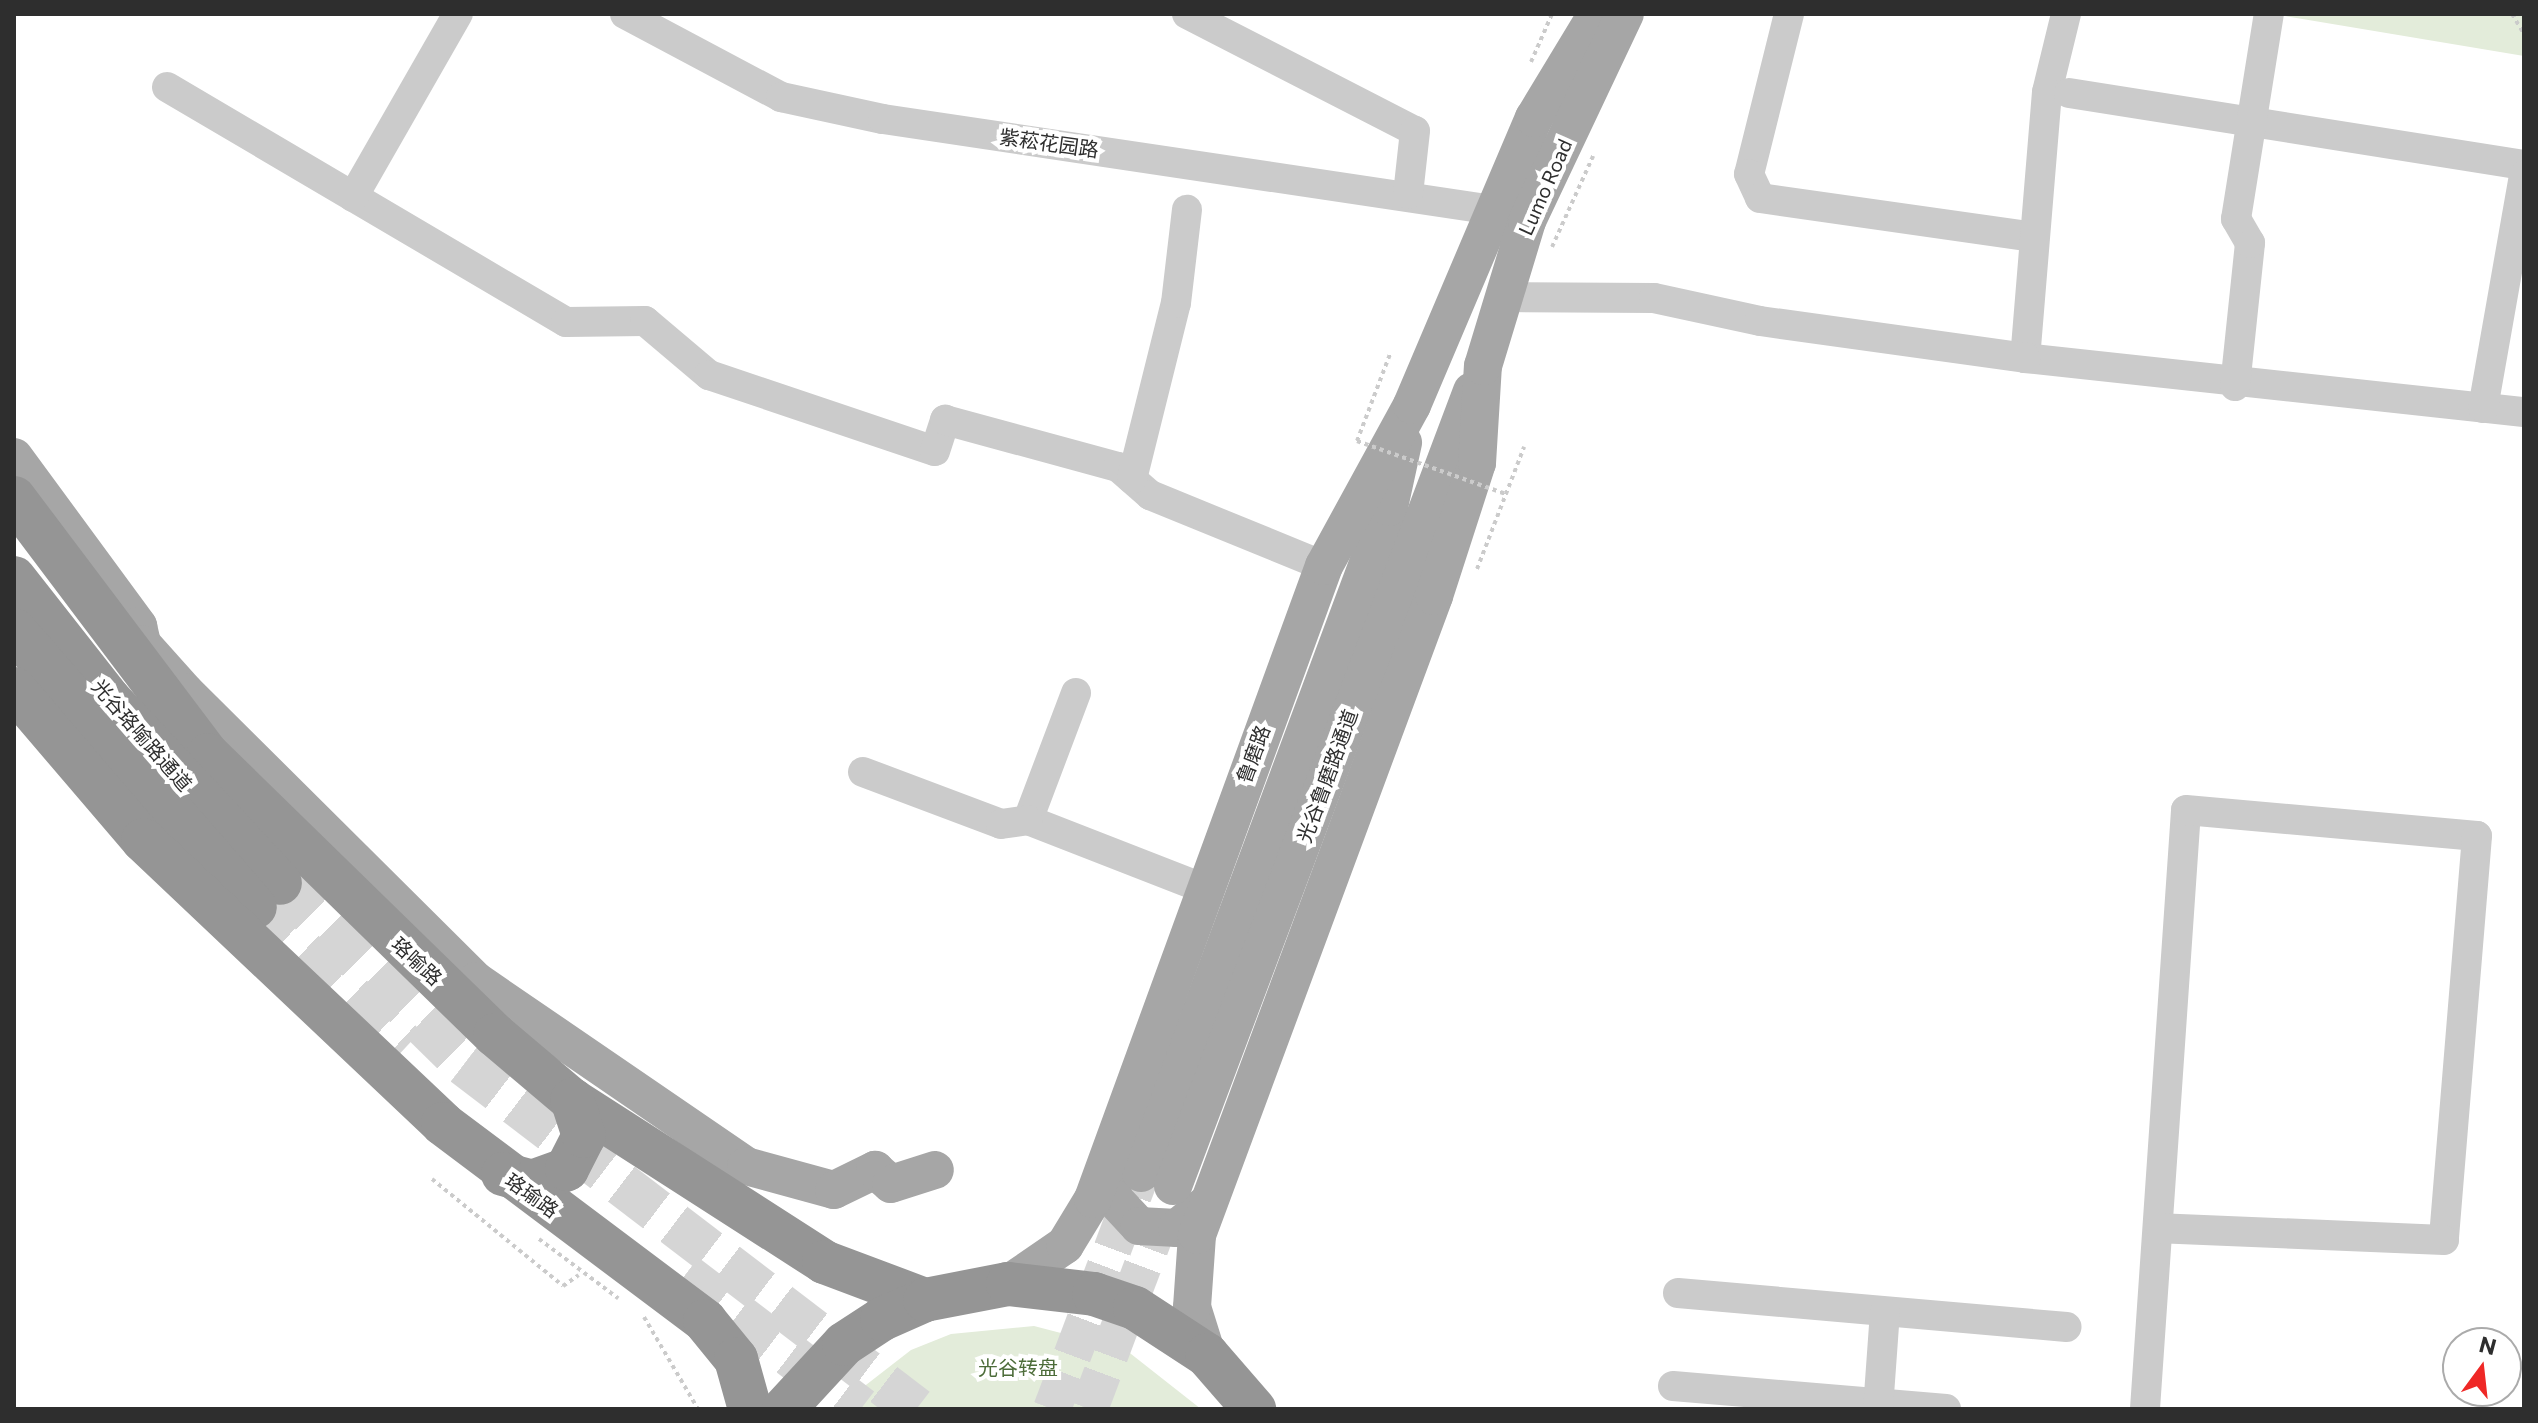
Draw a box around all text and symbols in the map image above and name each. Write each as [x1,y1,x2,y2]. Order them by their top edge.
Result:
street label: 紫菘花园路 [998,124,1100,162]
street label: Lumo Road [1513,135,1577,239]
street label: 光谷珞喻路通道 [87,674,197,796]
street label: 光谷鲁磨路通道 [1292,706,1362,846]
street label: 鲁磨路 [1231,722,1275,786]
street label: 珞喻路 [387,932,447,990]
street label: 珞瑜路 [501,1168,563,1222]
north arrow [2442,1327,2522,1407]
text: N [2476,1330,2499,1360]
park label: 光谷转盘 [978,1355,1058,1379]

